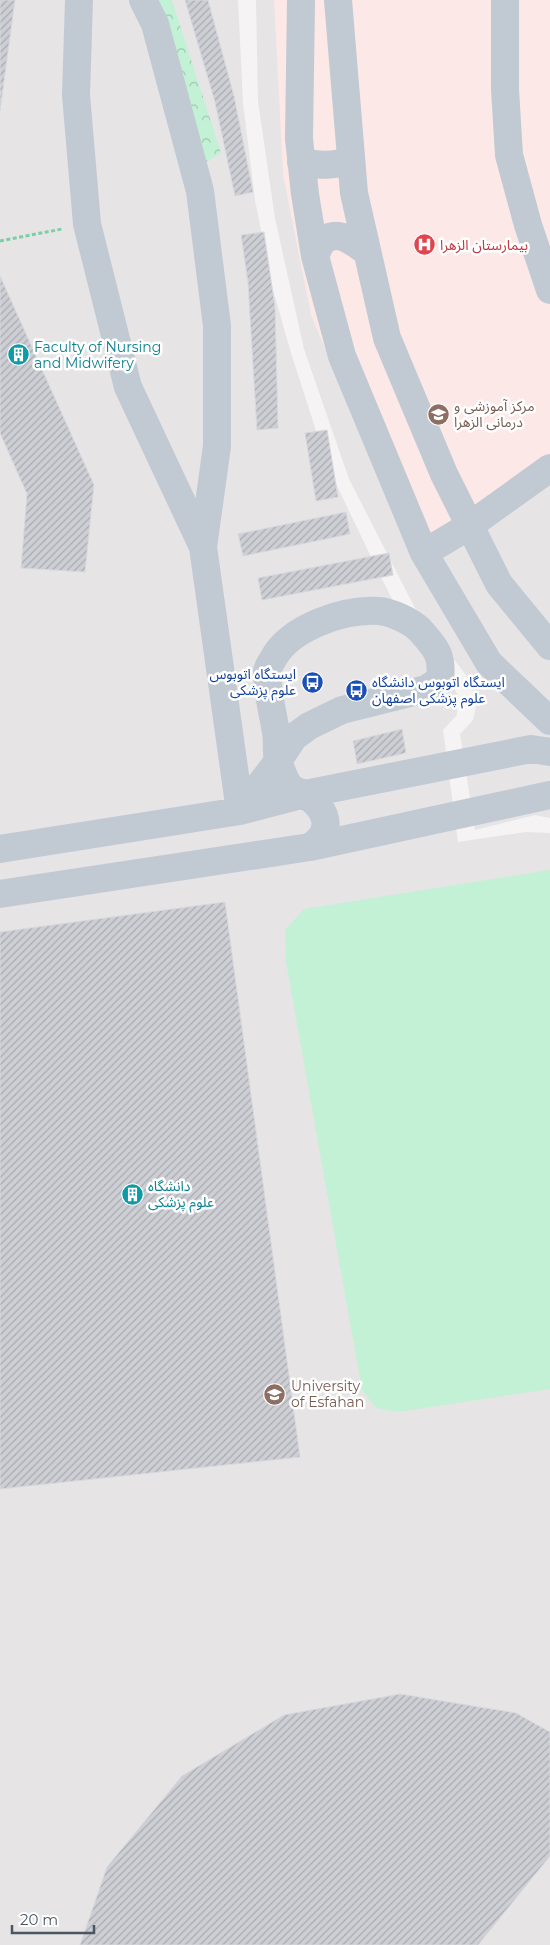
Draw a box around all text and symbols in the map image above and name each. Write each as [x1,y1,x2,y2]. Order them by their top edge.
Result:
hospital icon: بیمارستان الزهرا [412,233,436,257]
place label: بیمارستان الزهرا [440,236,528,254]
place label: Faculty of Nursing and Midwifery [34,338,161,372]
building icon: Faculty of Nursing and Midwifery [6,343,30,367]
place label: مرکز آموزشی و درمانی الزهرا [454,397,535,431]
school or university icon: مرکز آموزشی و درمانی الزهرا [426,402,450,426]
place label: ایستگاه اتوبوس علوم پزشکی [209,665,296,701]
bus stop icon: ایستگاه اتوبوس علوم پزشکی [300,670,324,694]
place label: ایستگاه اتوبوس دانشگاه علوم پزشکی اصفهان [372,673,505,709]
bus stop icon: ایستگاه اتوبوس دانشگاه علوم پزشکی اصفهان [344,678,368,702]
place label: دانشگاه علوم پزشکی [148,1177,214,1213]
building icon: دانشگاه علوم پزشکی [120,1182,144,1206]
place label: University of Esfahan [291,1377,364,1411]
school or university icon: University of Esfahan [263,1382,287,1406]
scale bar [12,1902,95,1934]
text: 20 m [20,1910,58,1929]

